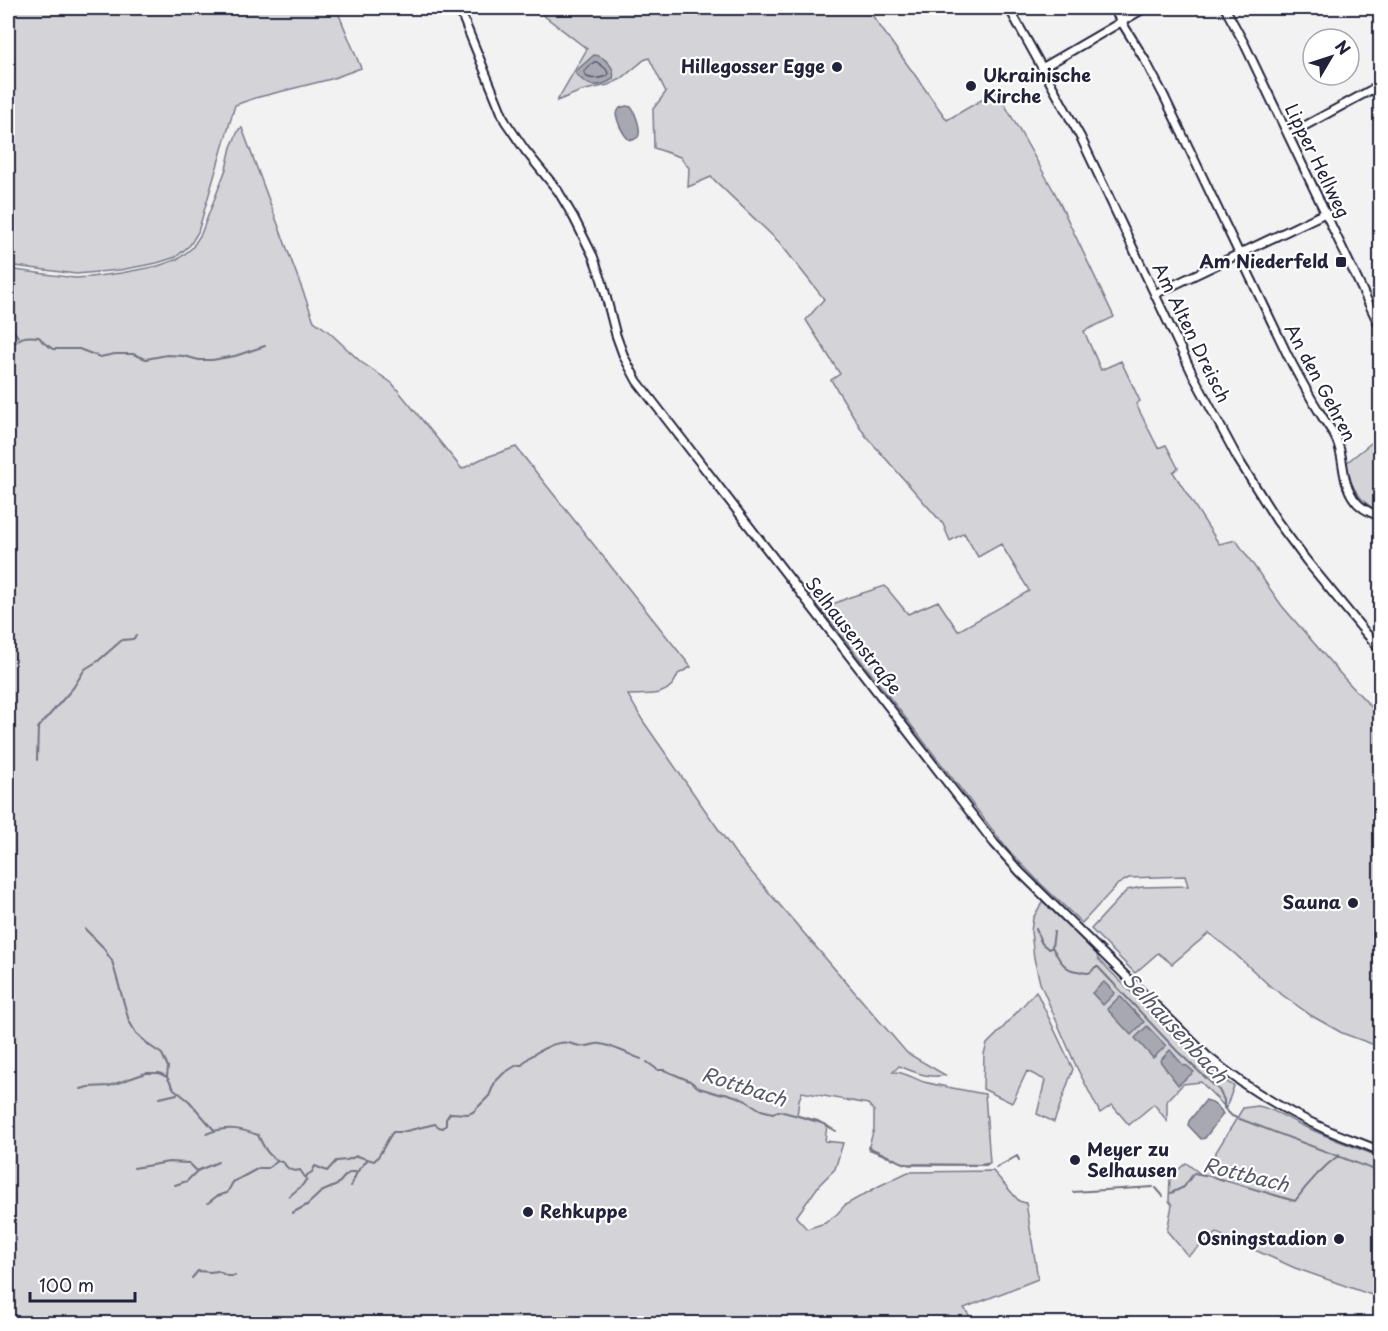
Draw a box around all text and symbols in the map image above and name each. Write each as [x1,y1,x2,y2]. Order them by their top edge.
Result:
north arrow [1301,27,1361,87]
text: N [1330,34,1357,59]
place label: Hillegosser Egge [681,52,825,79]
marker: Hillegosser Egge [830,60,844,74]
place label: Ukrainische Kirche [983,61,1091,109]
marker: Ukrainische Kirche [964,79,978,93]
street label: Lipper Hellweg [1279,99,1358,222]
place label: Am Niederfeld [1200,247,1329,274]
marker: Am Niederfeld [1334,255,1348,269]
street label: Am Alten Dreisch [1147,258,1238,407]
street label: An den Gehren [1279,318,1364,446]
street label: Selhausenstraße [799,570,909,700]
place label: Sauna [1283,888,1341,915]
marker: Sauna [1346,896,1360,910]
water label: Selhausenbach [1116,965,1236,1090]
water label: Rottbach [698,1058,791,1114]
place label: Meyer zu Selhausen [1087,1135,1177,1183]
water label: Rottbach [1200,1149,1292,1199]
marker: Meyer zu Selhausen [1068,1153,1082,1167]
place label: Rehkuppe [540,1197,628,1224]
marker: Rehkuppe [521,1205,535,1219]
place label: Osningstadion [1197,1224,1327,1251]
marker: Osningstadion [1332,1232,1346,1246]
scale bar [30,1265,135,1303]
text: 100 m [39,1271,94,1298]

